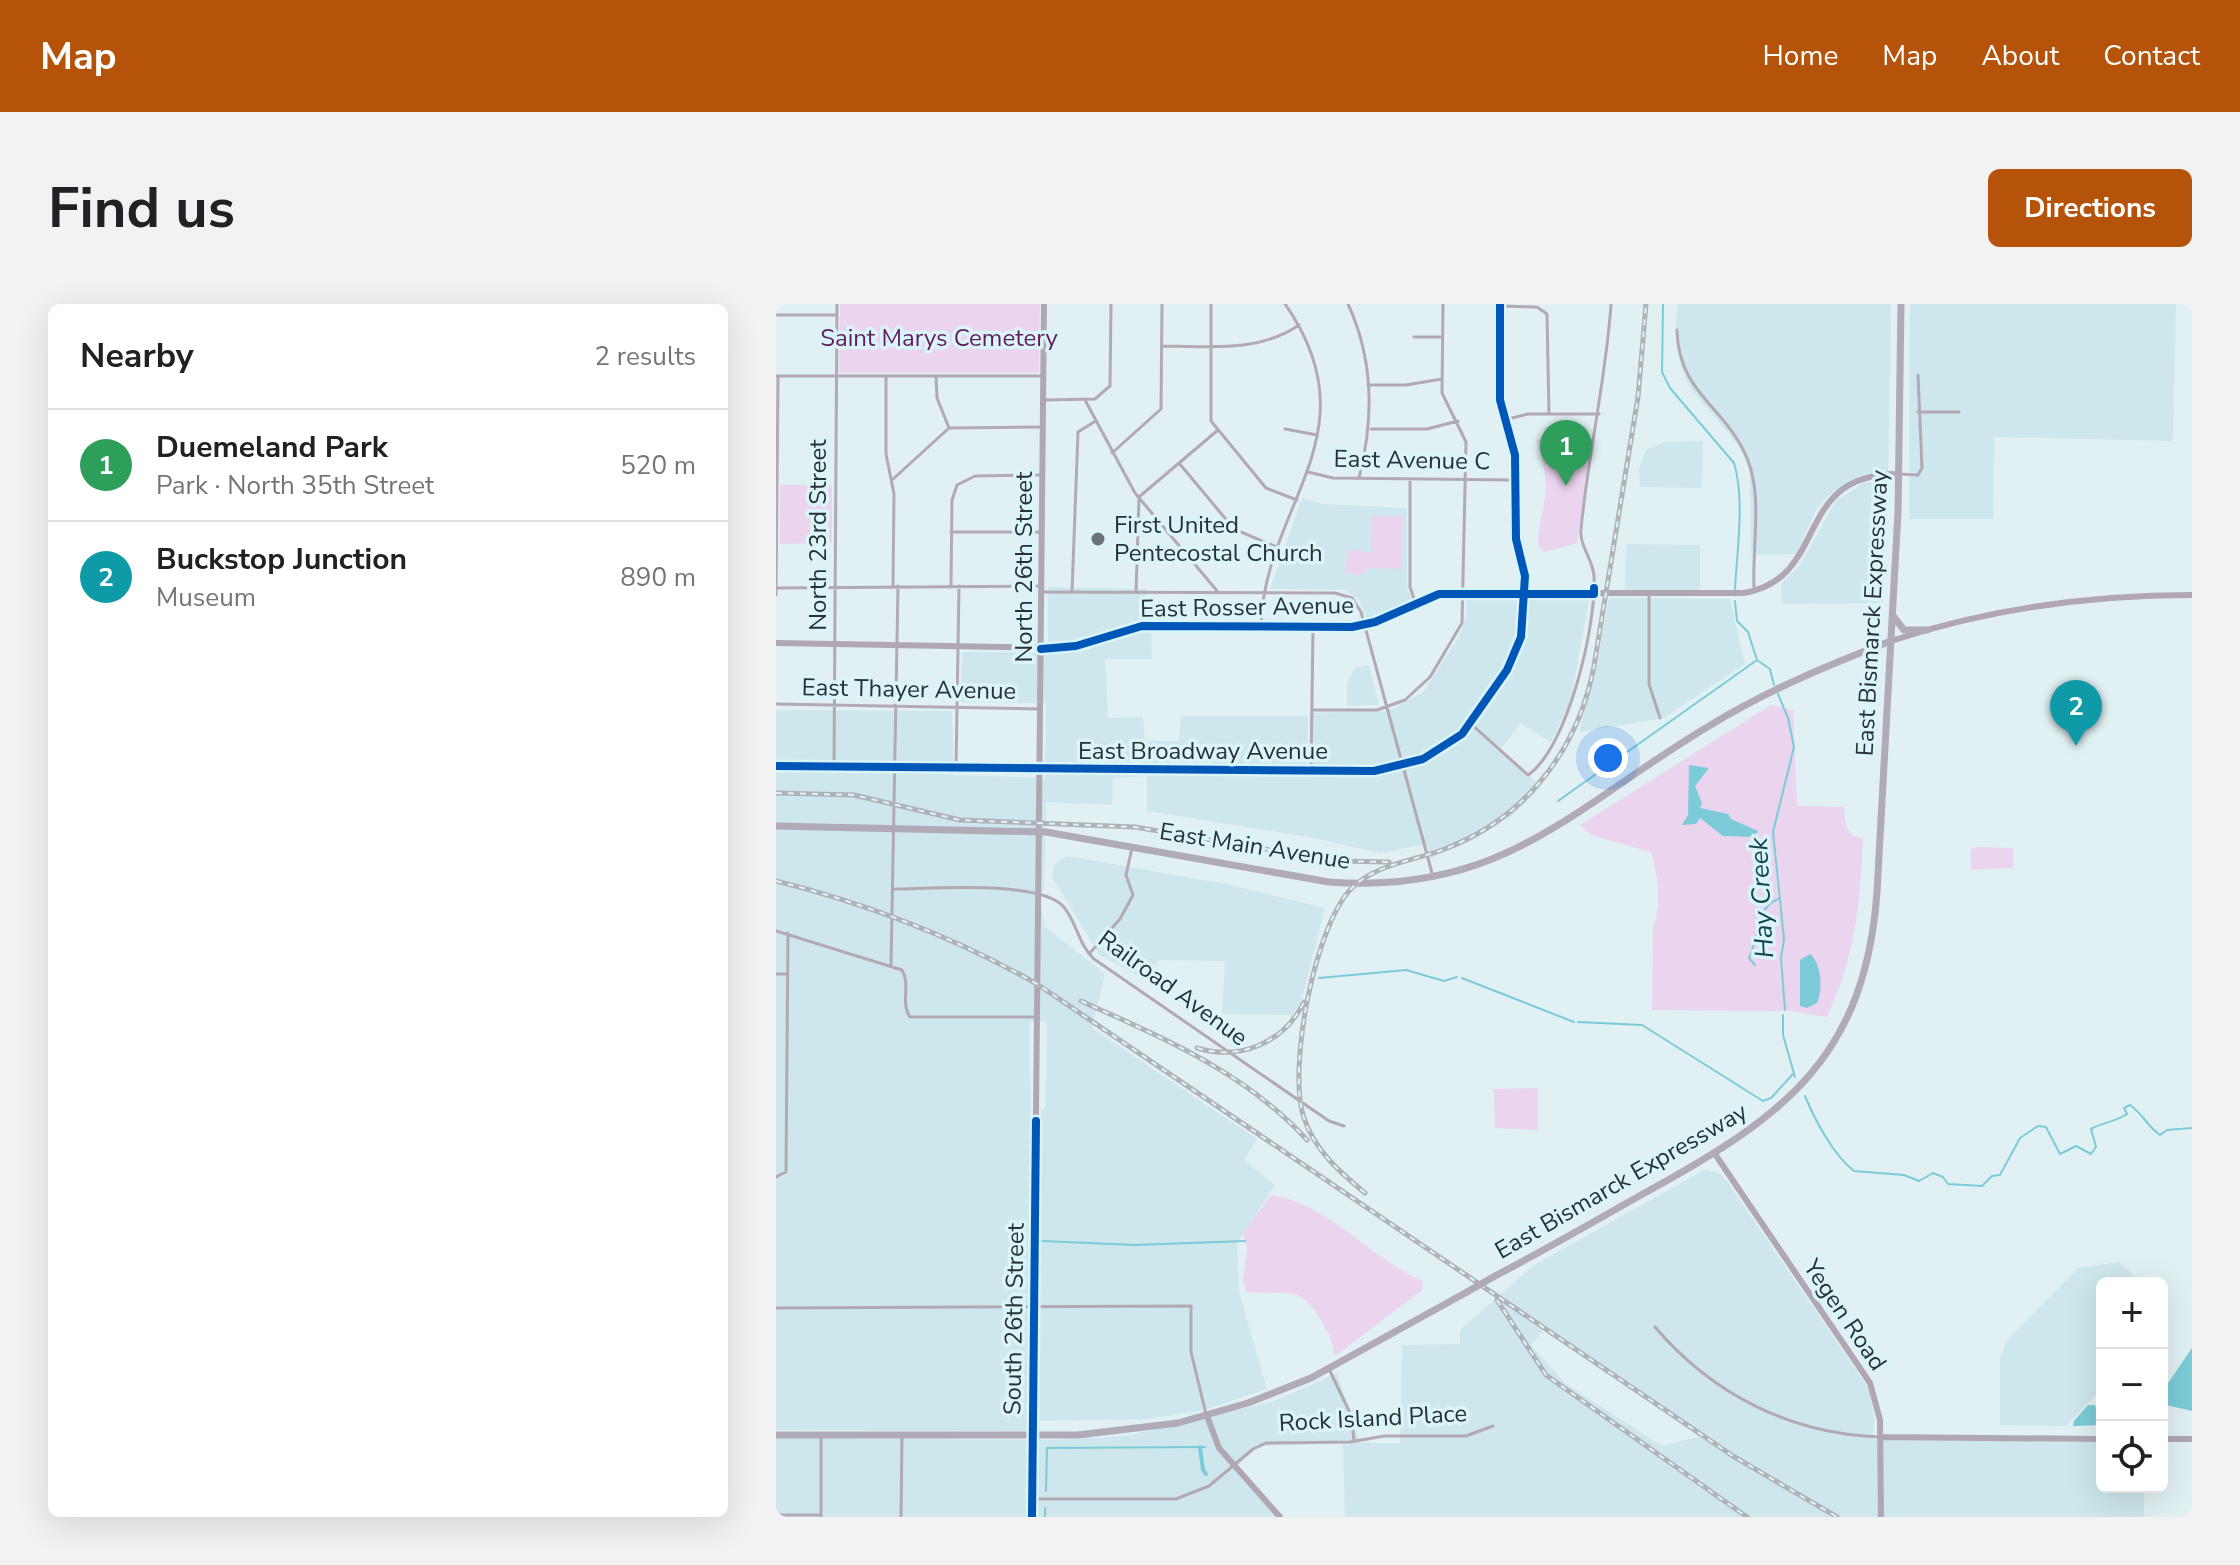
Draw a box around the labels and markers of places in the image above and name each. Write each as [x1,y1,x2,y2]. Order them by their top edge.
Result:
pin: 1 [1540,420,1592,486]
place label: First United Pentecostal Church [1114,509,1323,569]
marker: First United Pentecostal Church [1089,530,1107,548]
pin: 2 [2050,680,2102,746]

